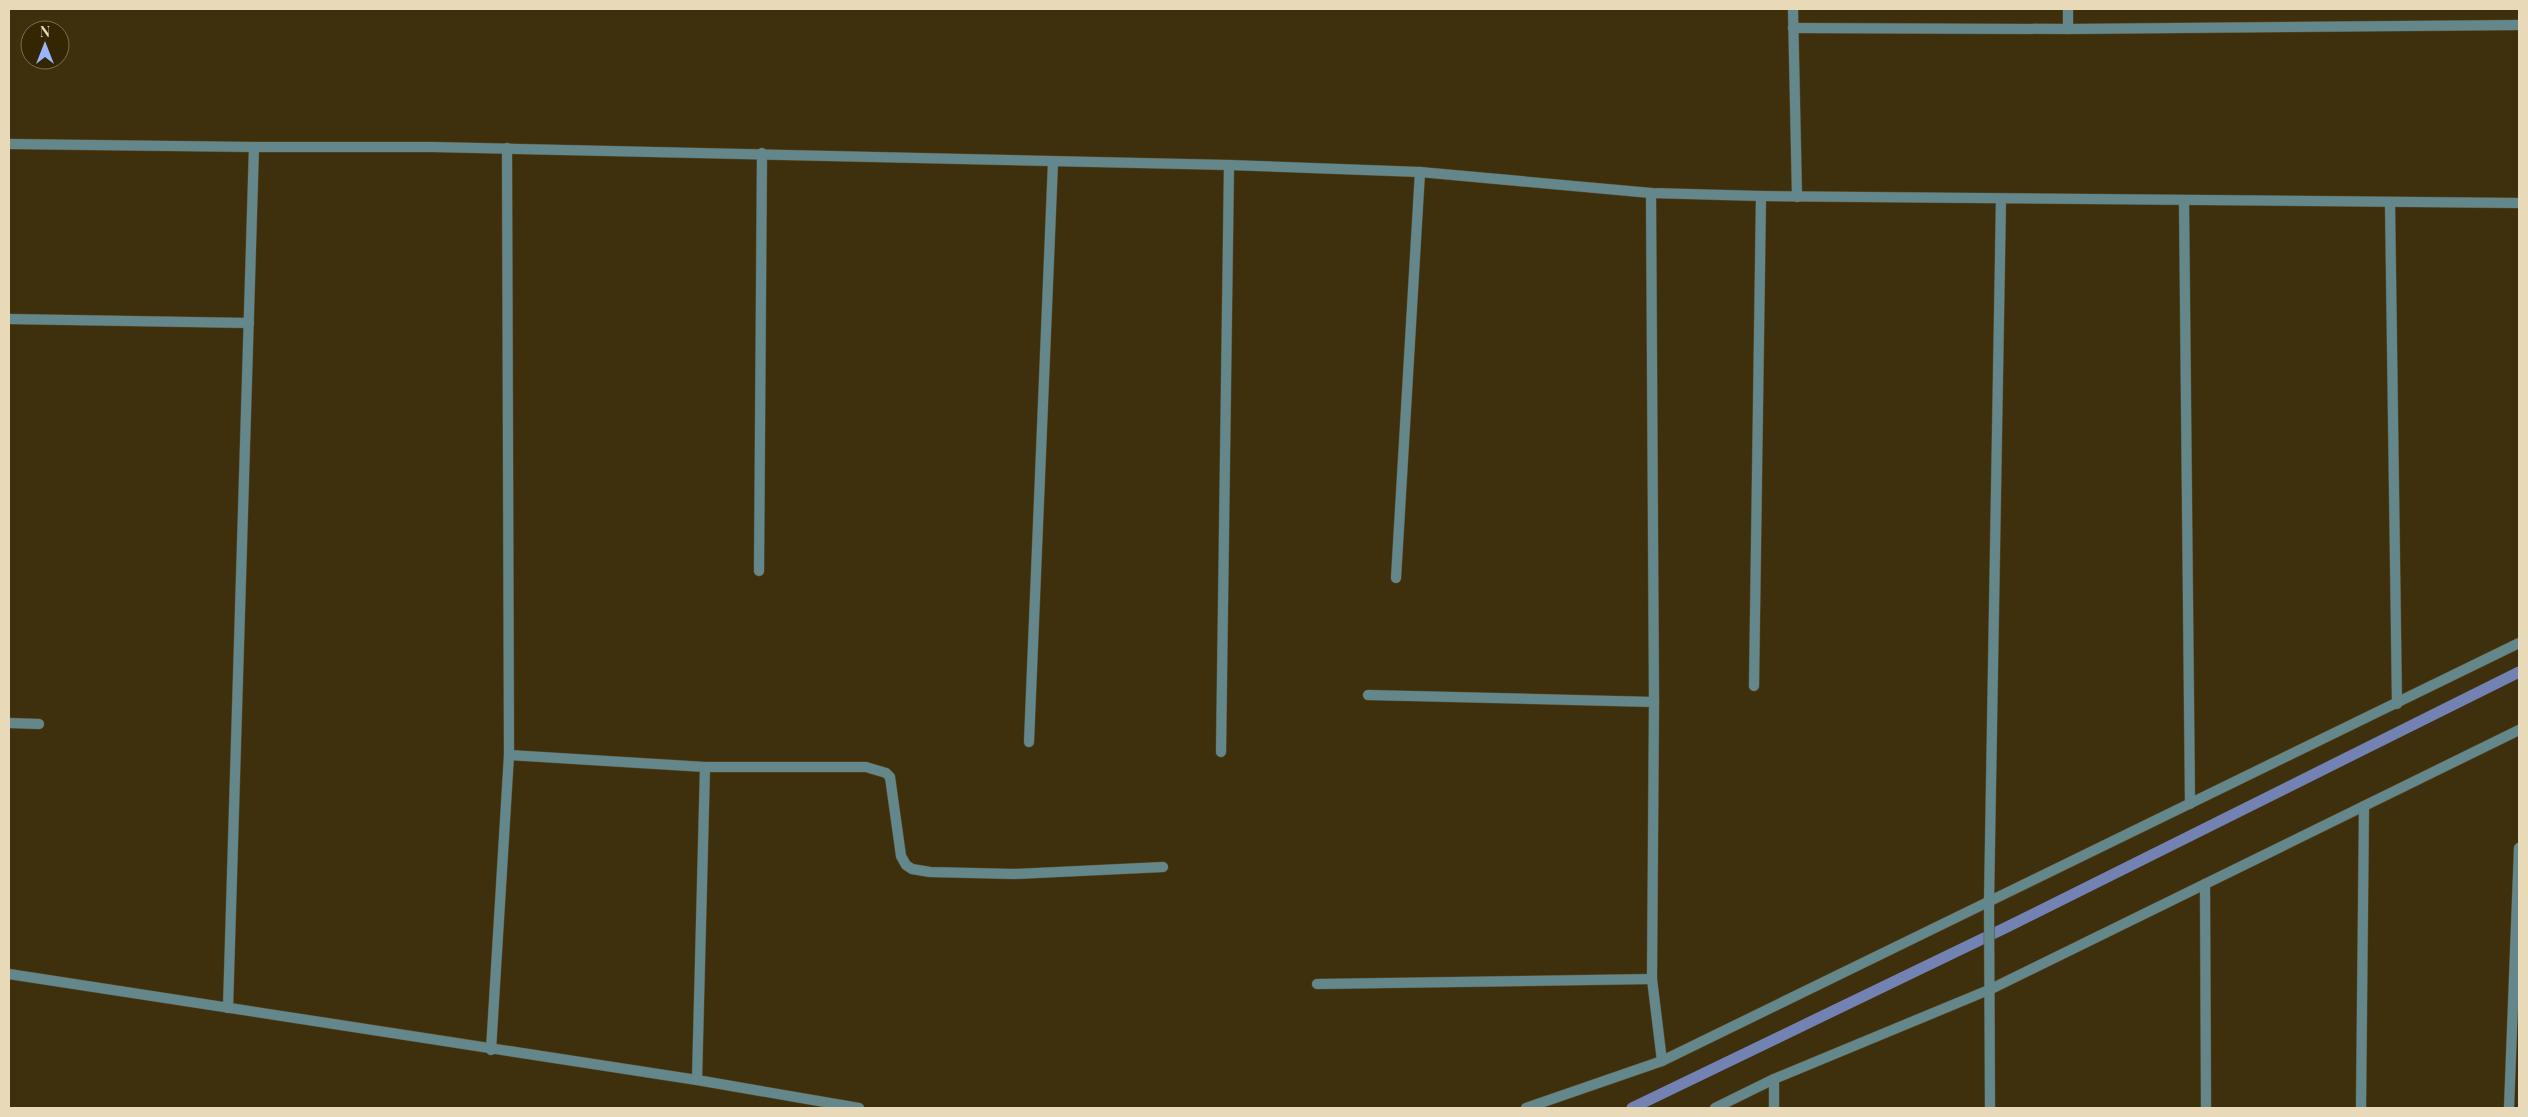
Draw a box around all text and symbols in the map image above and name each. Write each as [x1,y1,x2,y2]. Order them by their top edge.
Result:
north arrow [20,20,70,70]
text: N [40,22,50,41]

